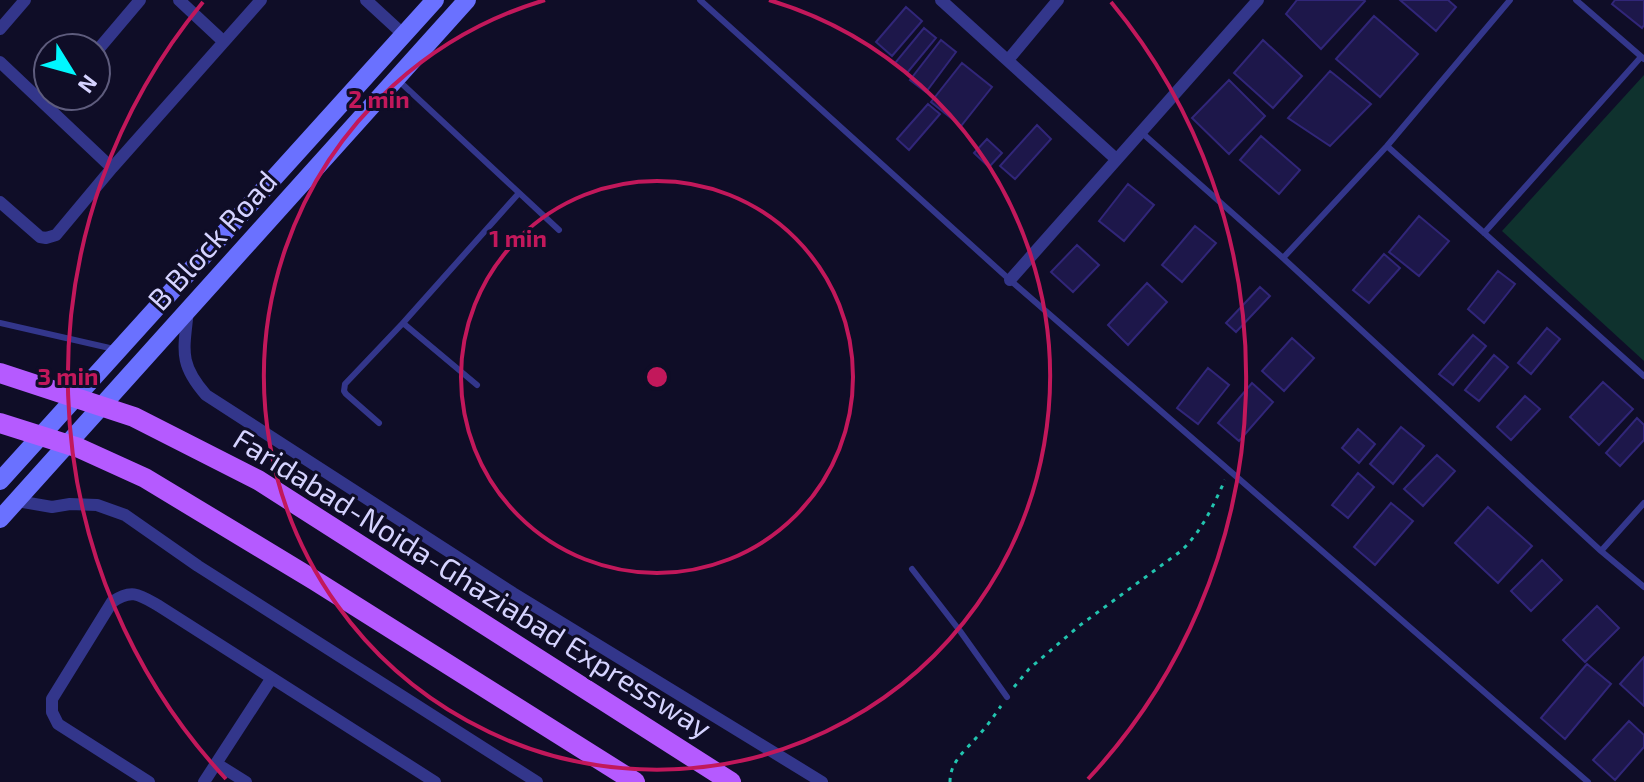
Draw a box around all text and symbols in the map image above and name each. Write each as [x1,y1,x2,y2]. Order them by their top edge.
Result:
north arrow [32,32,112,112]
text: N [74,70,104,99]
text: 2 min [348,84,410,113]
street label: B Block Road [139,162,284,317]
text: 1 min [489,223,547,252]
text: 3 min [38,361,98,390]
centre of rings [643,363,671,391]
street label: Faridabad-Noida-Ghaziabad Expressway [227,420,719,745]

